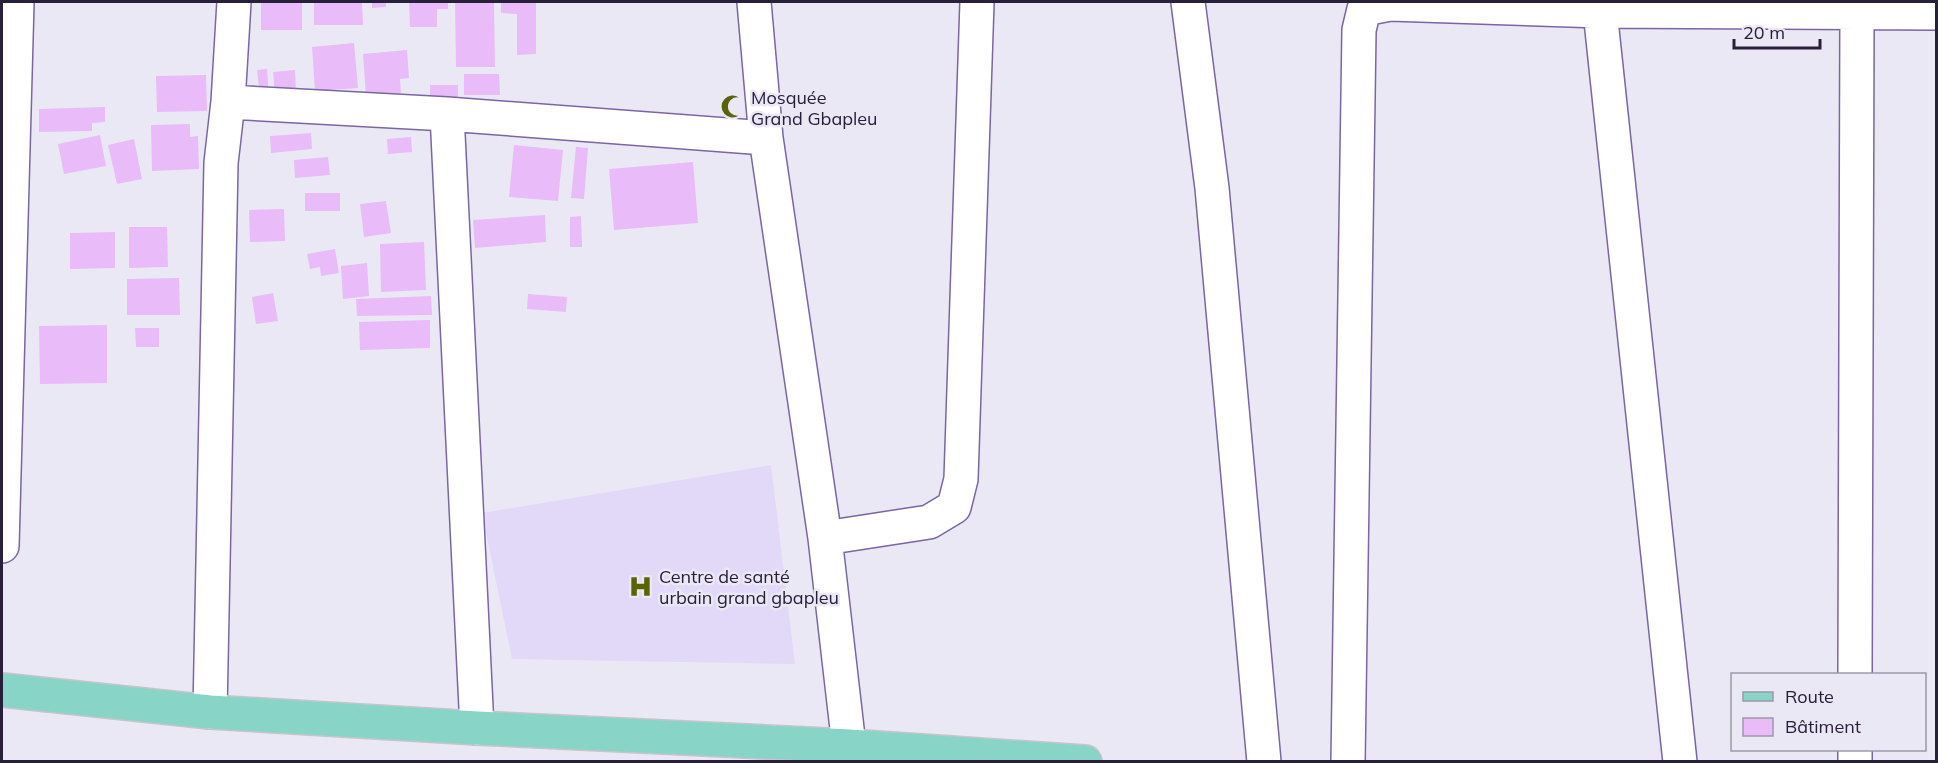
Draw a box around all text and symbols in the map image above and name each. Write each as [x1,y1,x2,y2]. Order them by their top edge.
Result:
scale bar [1734,12,1820,50]
text: 20 m [1743,21,1785,44]
place label: Mosquée Grand Gbapleu [751,86,877,130]
mosque icon: Mosquée Grand Gbapleu [720,94,746,120]
place label: Centre de santé urbain grand gbapleu [659,565,839,609]
hospital icon: Centre de santé urbain grand gbapleu [628,573,654,599]
legend [1731,673,1926,751]
text: Route [1785,685,1834,708]
text: Bâtiment [1785,715,1861,738]

